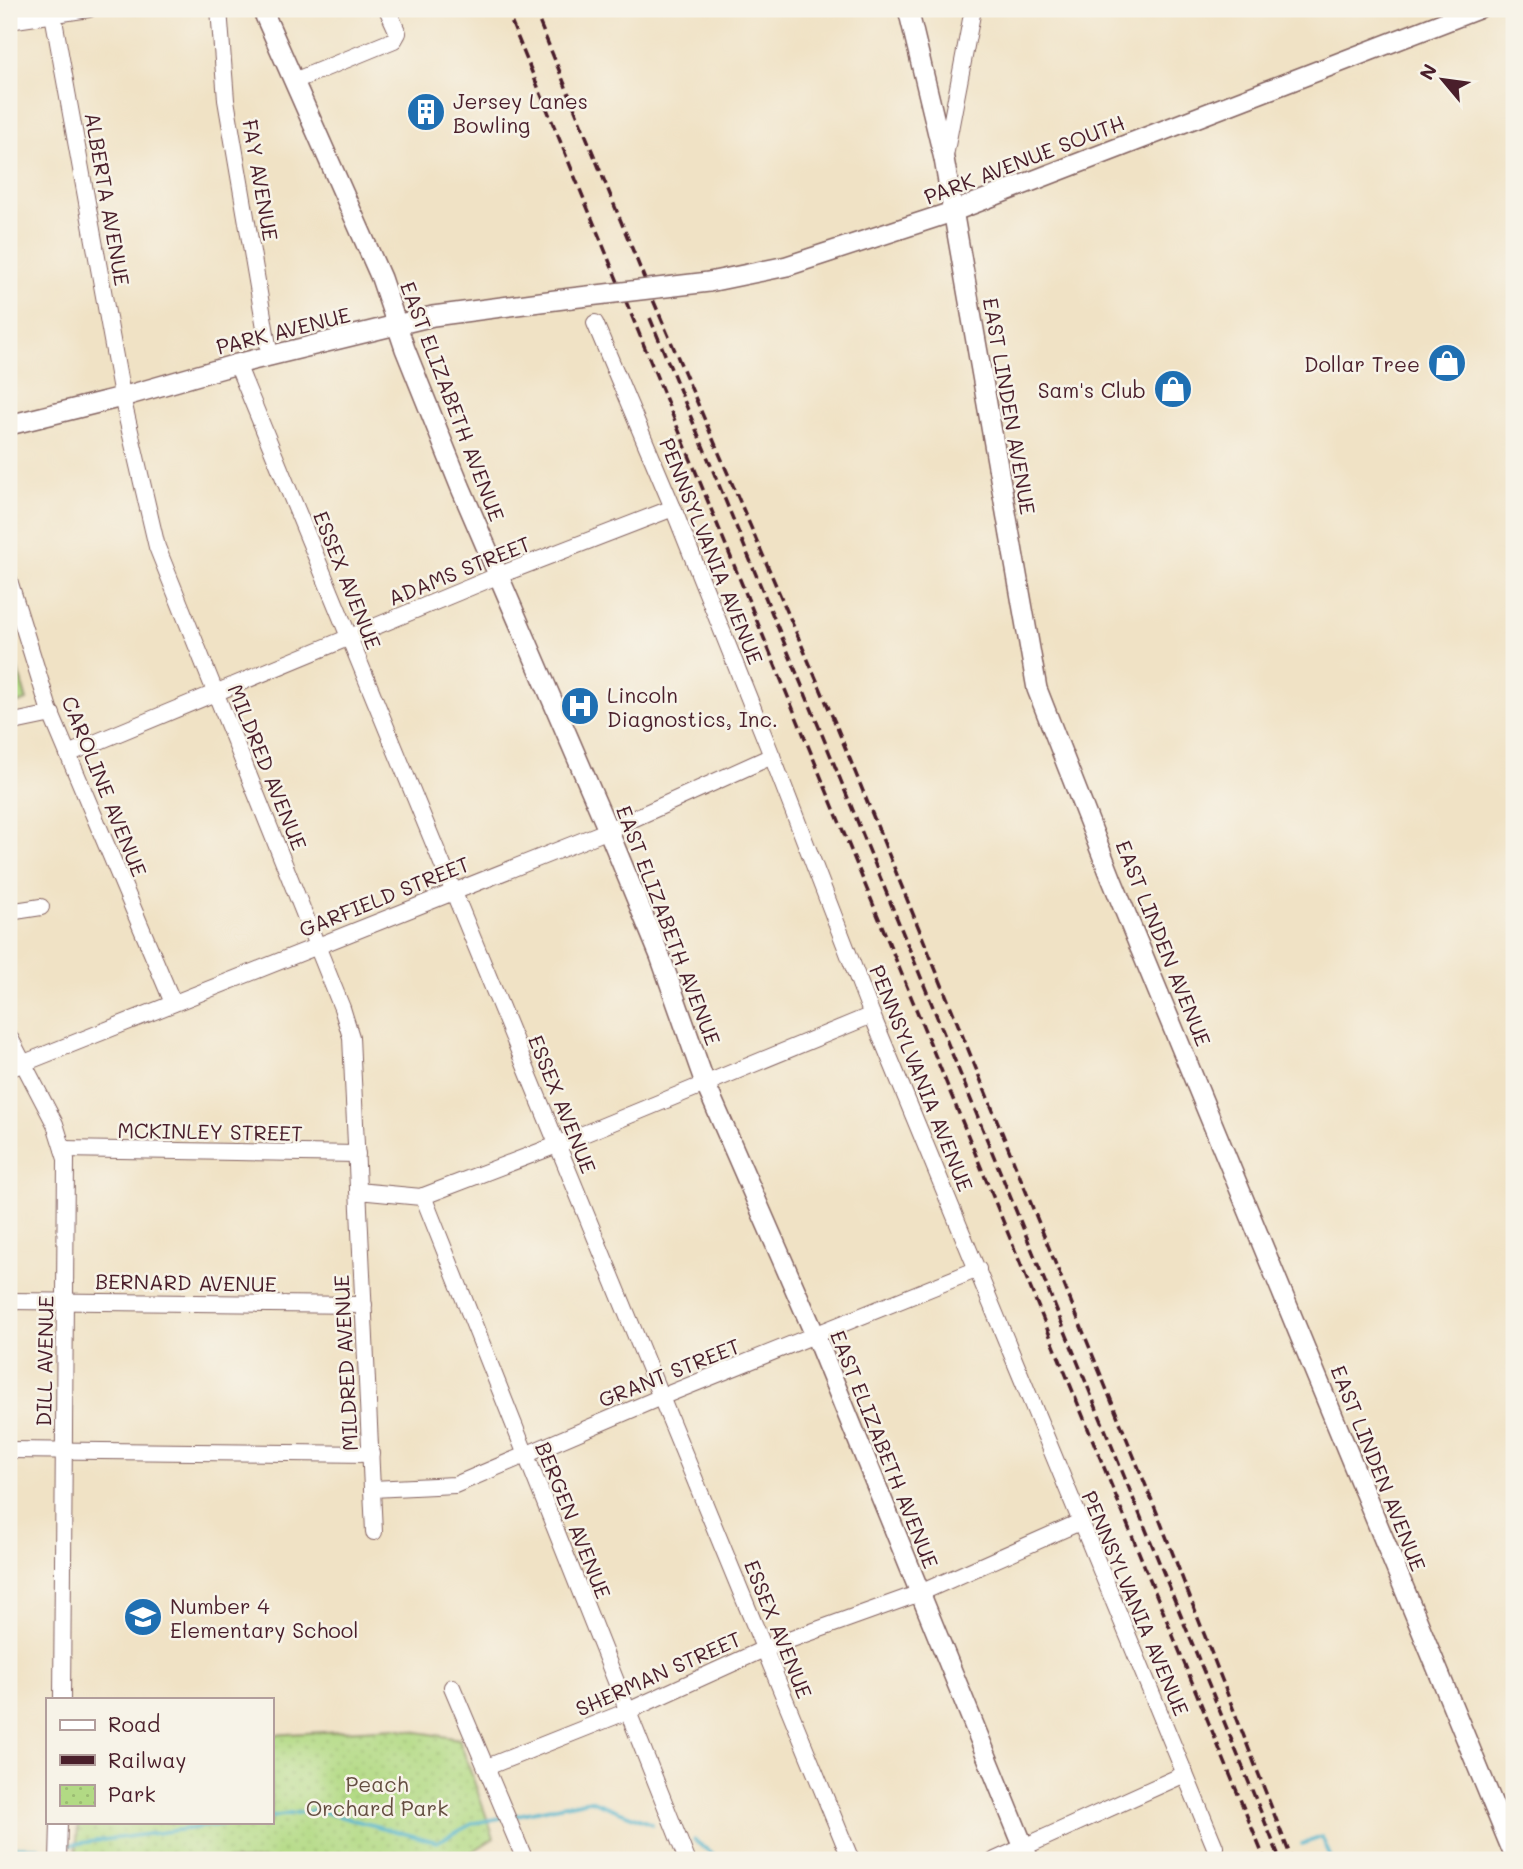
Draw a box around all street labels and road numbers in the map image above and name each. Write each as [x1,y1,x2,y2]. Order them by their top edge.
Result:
street label: PARK AVENUE SOUTH [920,108,1128,210]
street label: ALBERTA AVENUE [79,110,137,288]
street label: FAY AVENUE [237,117,285,243]
street label: EAST ELIZABETH AVENUE [395,277,511,525]
street label: EAST LINDEN AVENUE [978,295,1042,517]
street label: PARK AVENUE [213,300,353,360]
street label: PENNSYLVANIA AVENUE [654,434,770,668]
street label: ESSEX AVENUE [308,507,388,653]
street label: ADAMS STREET [384,529,534,611]
street label: MILDRED AVENUE [222,680,314,854]
street label: CAROLINE AVENUE [56,692,154,880]
street label: EAST ELIZABETH AVENUE [611,801,727,1049]
street label: EAST LINDEN AVENUE [1110,836,1218,1050]
street label: GARFIELD STREET [295,849,473,943]
street label: PENNSYLVANIA AVENUE [864,961,980,1195]
street label: ESSEX AVENUE [523,1031,603,1177]
street label: MCKINLEY STREET [117,1116,303,1146]
street label: BERNARD AVENUE [95,1267,277,1297]
street label: MILDRED AVENUE [327,1274,363,1452]
street label: DILL AVENUE [29,1295,59,1427]
street label: EAST ELIZABETH AVENUE [825,1326,945,1572]
street label: GRANT STREET [594,1331,744,1413]
street label: EAST LINDEN AVENUE [1325,1361,1433,1575]
street label: BERGEN AVENUE [530,1438,618,1602]
street label: PENNSYLVANIA AVENUE [1076,1486,1196,1720]
street label: ESSEX AVENUE [739,1556,819,1702]
street label: SHERMAN STREET [571,1624,745,1722]

